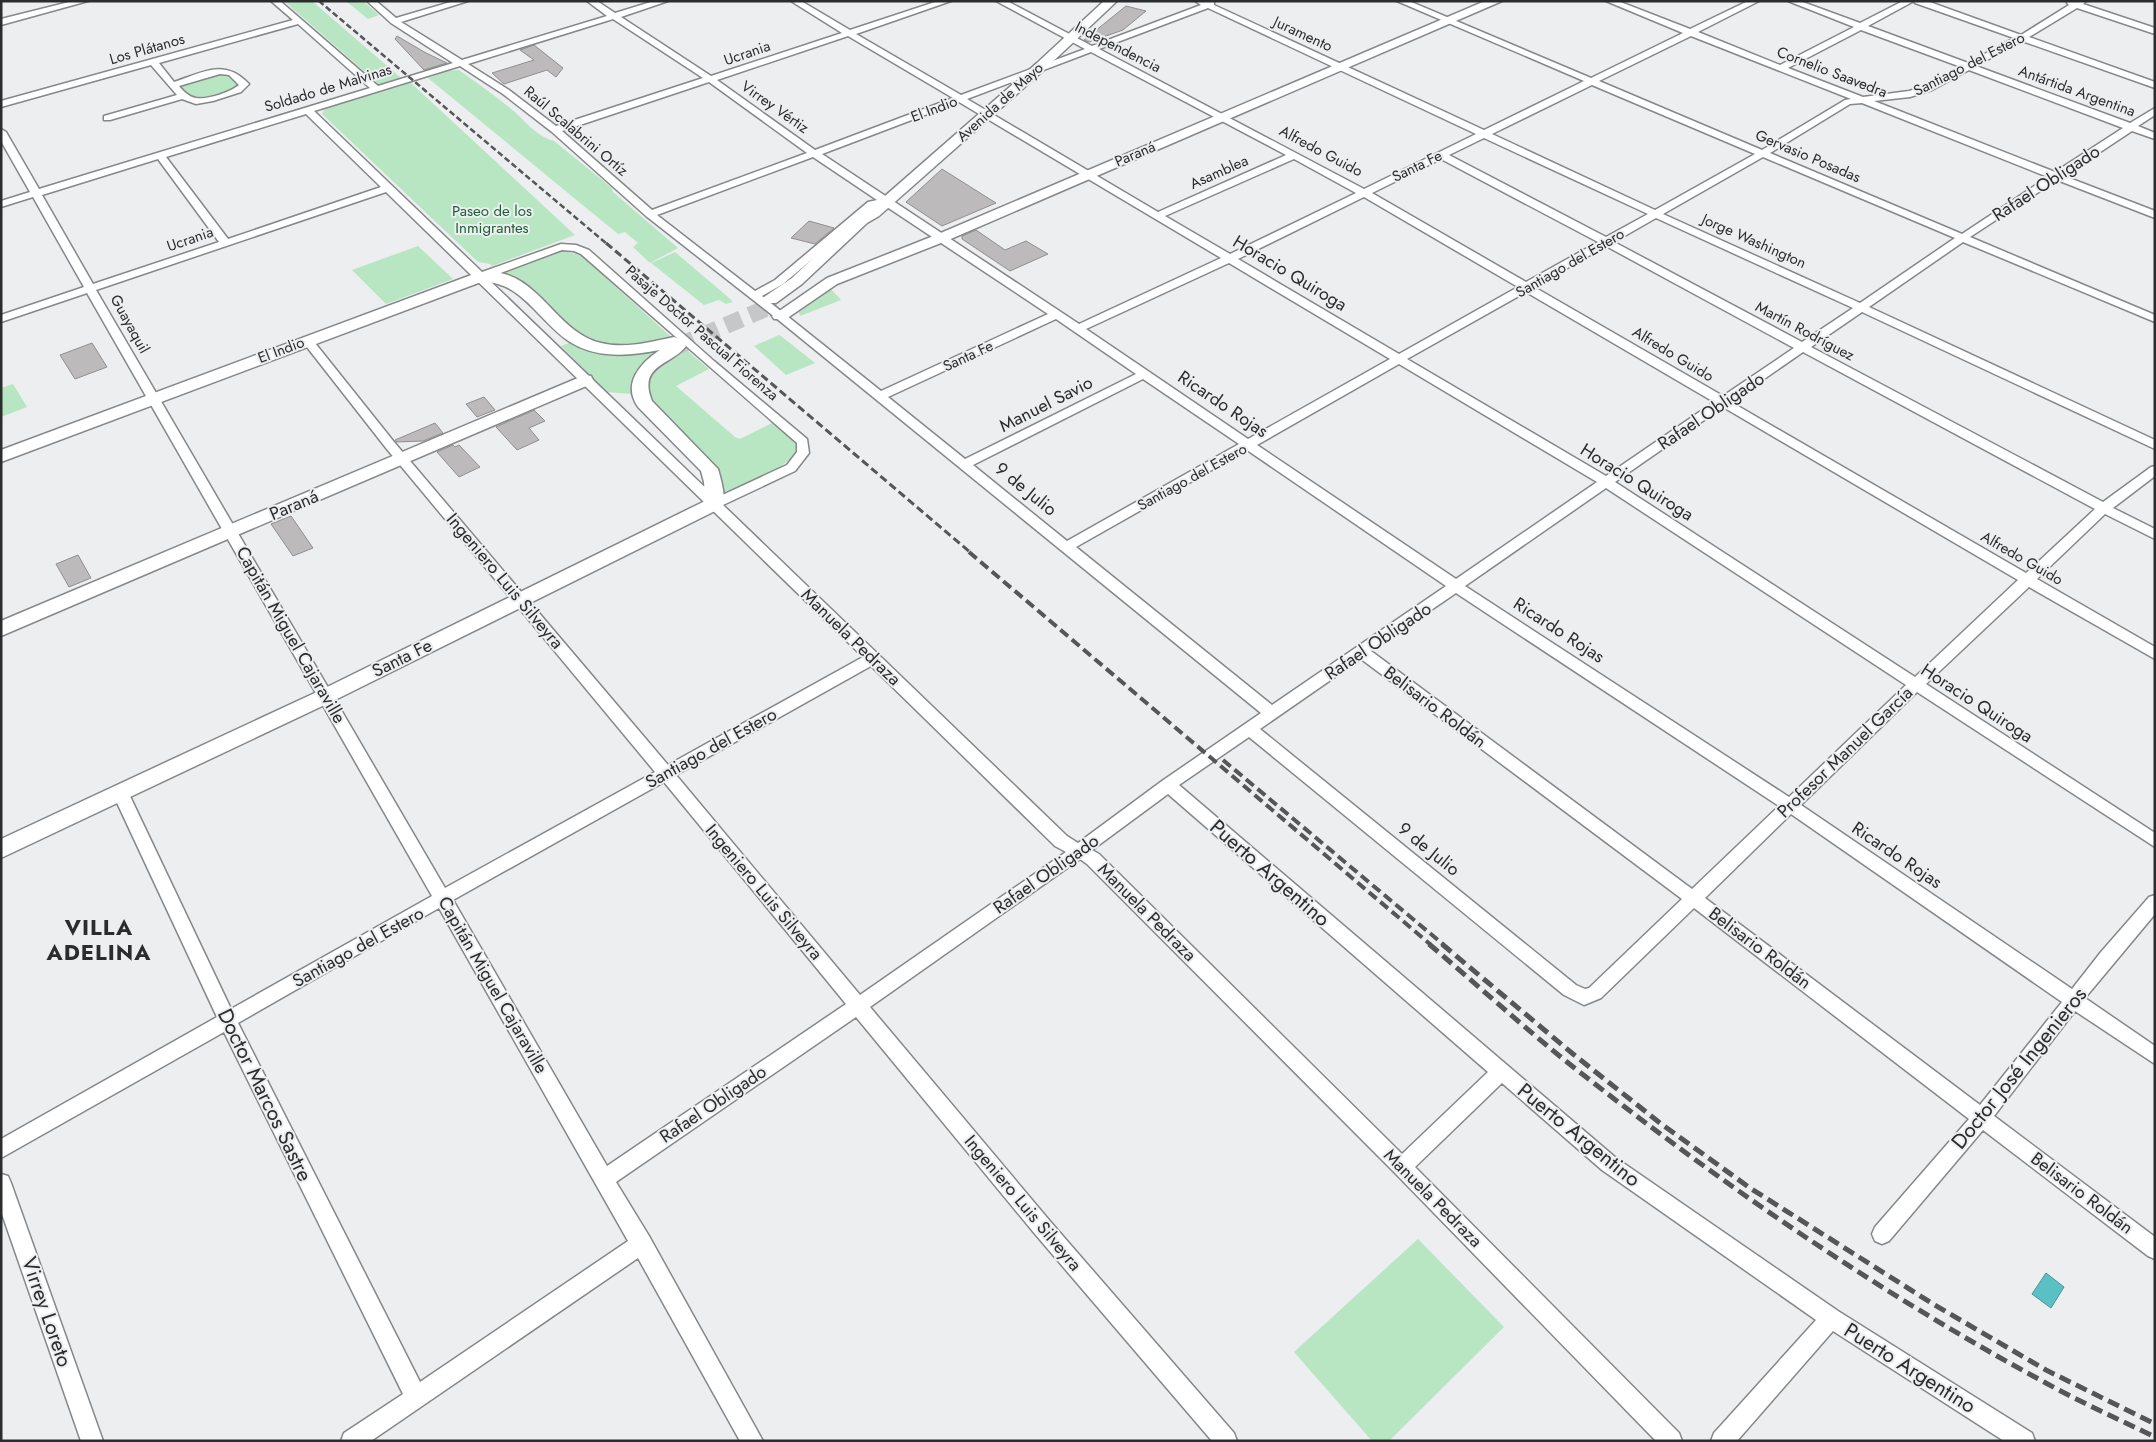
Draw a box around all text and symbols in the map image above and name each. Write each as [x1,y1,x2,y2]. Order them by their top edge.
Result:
street label: Juramento [1268,10,1336,57]
street label: Independencia [1071,16,1165,78]
street label: Santiago del Estero [1910,26,2028,102]
street label: Los Plátanos [107,28,187,70]
street label: Ucrania [721,35,773,71]
street label: Cornelio Saavedra [1774,41,1890,103]
street label: Avenida de Mayo [952,57,1048,147]
street label: Soldado de Malvinas [262,58,394,118]
street label: Antártida Argentina [2015,60,2139,122]
street label: Virrey Vértiz [737,75,814,139]
street label: Raúl Scalabrini Ortíz [519,81,633,181]
street label: El Indio [907,90,961,128]
street label: Alfredo Guido [1275,120,1367,182]
street label: Gervasio Posadas [1752,124,1864,188]
street label: Paraná [1111,136,1159,172]
street label: Rafael Obligado [1987,138,2105,228]
street label: Santa Fe [1388,144,1446,188]
street label: Asamblea [1186,149,1252,195]
park label: Paseo de los Inmigrantes [452,200,532,239]
street label: Jorge Washington [1697,207,1810,274]
street label: Ucrania [164,221,216,257]
street label: Santiago del Estero [1512,223,1628,303]
street label: Horacio Quiroga [1228,229,1352,317]
street label: Pasaje Doctor Pascual Fiorenza [621,260,783,406]
street label: Guayaquil [105,291,155,357]
street label: Martín Rodríguez [1752,296,1859,366]
street label: Alfredo Guido [1628,321,1718,387]
street label: El Indio [254,331,308,369]
street label: Santa Fe [939,335,997,377]
street label: Ricardo Rojas [1173,364,1273,444]
street label: Rafael Obligado [1652,366,1770,456]
street label: Manuel Savio [995,369,1097,439]
street label: Horacio Quiroga [1575,437,1699,527]
street label: Santiago del Estero [1133,438,1251,516]
street label: 9 de Julio [989,456,1063,522]
street label: Paraná [265,483,323,527]
street label: Ingeniero Luis Silveyra [440,507,570,655]
street label: Alfredo Guido [1977,526,2067,590]
street label: Capitán Miguel Cajaraville [230,542,352,728]
street label: Manuela Pedraza [795,582,907,692]
street label: Ricardo Rojas [1508,591,1610,669]
street label: Rafael Obligado [1319,596,1437,686]
street label: Santa Fe [367,632,437,684]
street label: Horacio Quiroga [1916,657,2038,749]
street label: Belisario Roldán [1378,660,1492,754]
street label: Profesor Manuel García [1771,680,1919,824]
street label: Santiago del Estero [641,701,782,795]
street label: Puerto Argentino [1203,812,1337,934]
street label: Ricardo Rojas [1847,815,1947,895]
street label: 9 de Julio [1392,816,1466,882]
street label: Ingeniero Luis Silveyra [699,818,829,966]
street label: Rafael Obligado [988,828,1104,920]
street label: Manuela Pedraza [1092,857,1202,967]
street label: Capitán Miguel Cajaraville [432,892,554,1078]
street label: Santiago del Estero [288,900,429,994]
street label: Belisario Roldán [1703,901,1817,995]
district label: VILLA ADELINA [46,911,151,968]
street label: Doctor José Ingenieros [1944,980,2094,1156]
street label: Doctor Marcos Sastre [210,1004,320,1187]
street label: Rafael Obligado [654,1059,772,1149]
street label: Puerto Argentino [1511,1076,1647,1194]
street label: Ingeniero Luis Silveyra [958,1129,1088,1277]
street label: Manuela Pedraza [1378,1143,1488,1253]
street label: Belisario Roldán [2025,1146,2139,1240]
street label: Virrey Loreto [14,1253,80,1371]
street label: Puerto Argentino [1838,1315,1982,1421]

